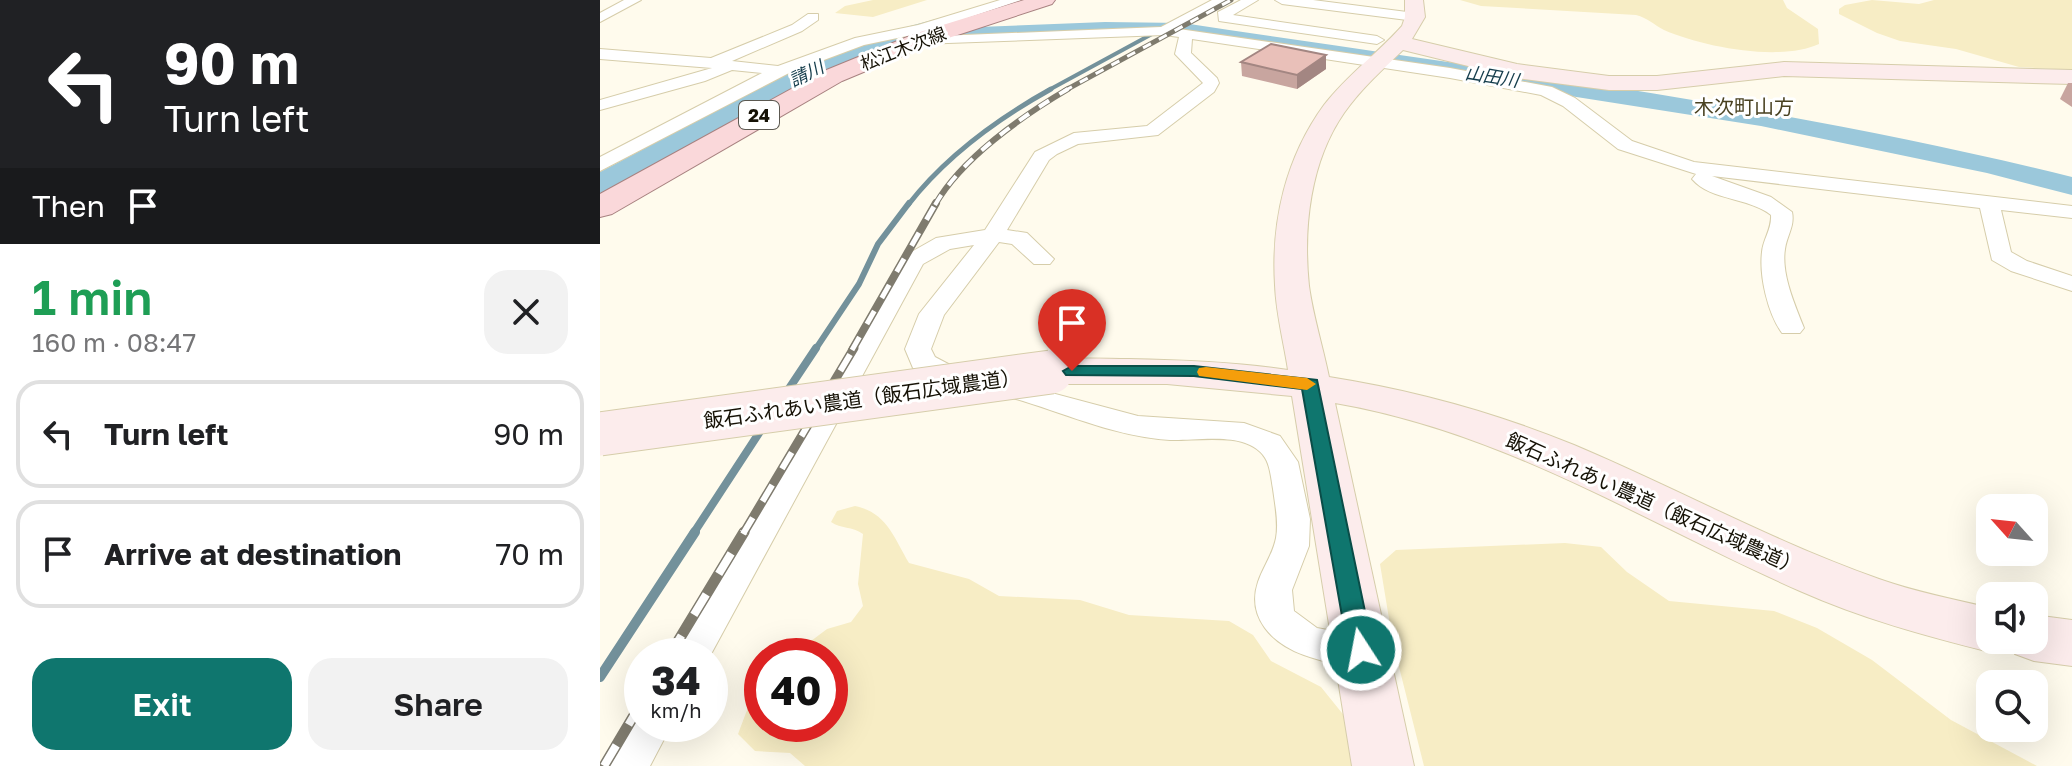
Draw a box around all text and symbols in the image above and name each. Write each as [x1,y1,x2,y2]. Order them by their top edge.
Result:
street label: 松江木次線 [857,22,949,74]
text: 90 m [164,29,299,96]
icon: left [32,32,136,136]
water label: 請川 [785,54,829,91]
water label: 山田川 [1464,61,1522,91]
district label: 木次町山方 [1694,94,1794,118]
text: Turn left [164,97,310,140]
road number: 24 [739,101,779,129]
icon: arrive [121,184,165,228]
text: Then [32,188,105,224]
text: 1 min [32,268,152,326]
button: close [484,270,568,354]
pin [1038,289,1106,371]
icon: arrive [1050,301,1094,345]
text: 160 m · 08:47 [32,327,196,358]
street label: 飯石ふれあい農道（飯石広域農道） [702,364,1022,432]
icon: left [36,412,80,456]
text: Turn left [104,416,229,452]
text: 90 m [493,416,564,452]
street label: 飯石ふれあい農道（飯石広域農道） [1503,427,1805,579]
north arrow [1976,494,2048,566]
map controls [1976,494,2048,742]
icon: arrive [36,532,80,576]
text: Arrive at destination [104,536,401,572]
text: 70 m [495,536,564,572]
button: sound [1976,582,2048,654]
position arrow [1319,608,1403,692]
speed limit sign: 40 [744,638,848,742]
text: 34 [651,656,701,704]
button: Exit [32,658,292,750]
button: Share [308,658,568,750]
button: search [1976,670,2048,742]
text: km/h [651,698,701,722]

